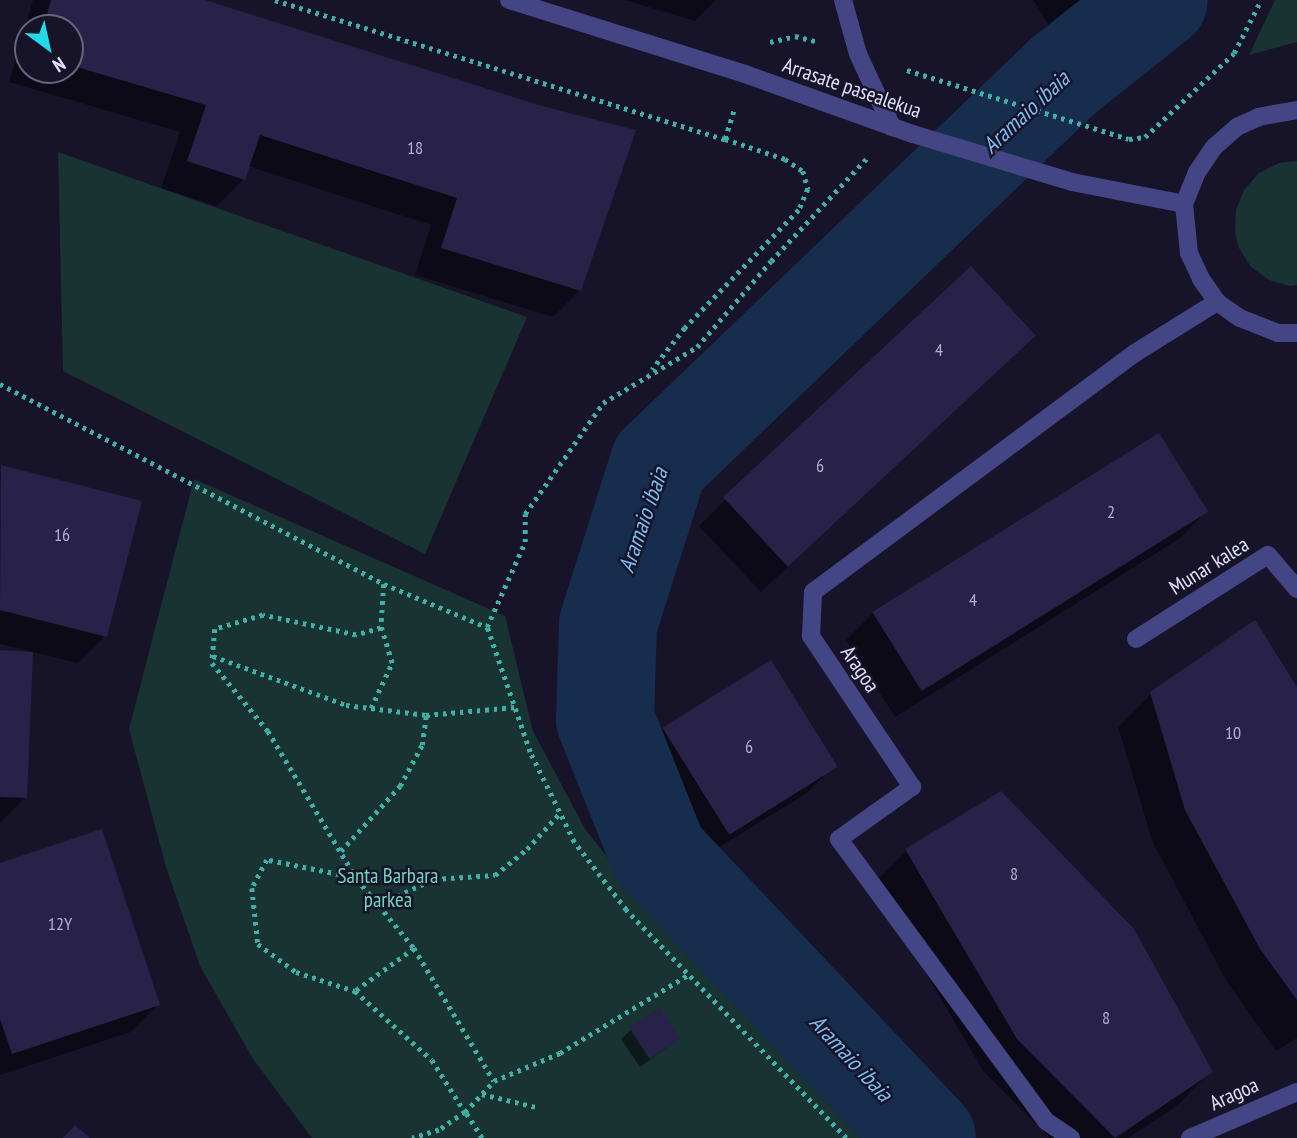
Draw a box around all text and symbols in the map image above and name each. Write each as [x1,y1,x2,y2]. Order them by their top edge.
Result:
north arrow [14,14,84,84]
text: N [49,52,70,78]
street label: Arrasate pasealekua [779,52,925,124]
water label: Aramaio ibaia [977,65,1075,159]
house number: 18 [407,137,423,159]
house number: 4 [935,339,943,361]
house number: 6 [816,455,824,477]
water label: Aramaio ibaia [612,464,674,576]
house number: 2 [1107,501,1115,523]
house number: 16 [54,524,70,546]
street label: Munar kalea [1165,532,1253,600]
house number: 4 [969,589,977,611]
street label: Aragoa [835,641,885,697]
house number: 10 [1225,722,1241,744]
house number: 6 [745,736,753,758]
park label: Santa Barbara parkea [338,863,438,913]
house number: 8 [1010,863,1018,885]
house number: 12Y [48,913,72,935]
house number: 8 [1102,1007,1110,1029]
water label: Aramaio ibaia [804,1009,898,1107]
street label: Aragoa [1206,1072,1262,1116]

